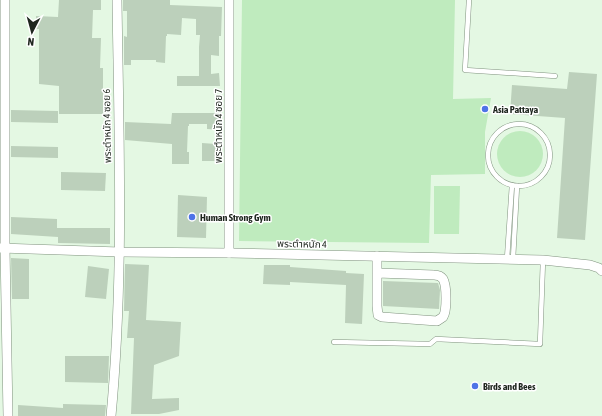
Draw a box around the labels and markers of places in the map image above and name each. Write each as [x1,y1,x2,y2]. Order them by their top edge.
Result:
marker: Asia Pattaya [480,104,490,114]
place label: Asia Pattaya [492,104,539,115]
marker: Human Strong Gym [187,212,197,222]
place label: Human Strong Gym [200,212,271,223]
marker: Birds and Bees [470,381,480,391]
place label: Birds and Bees [483,381,536,392]

